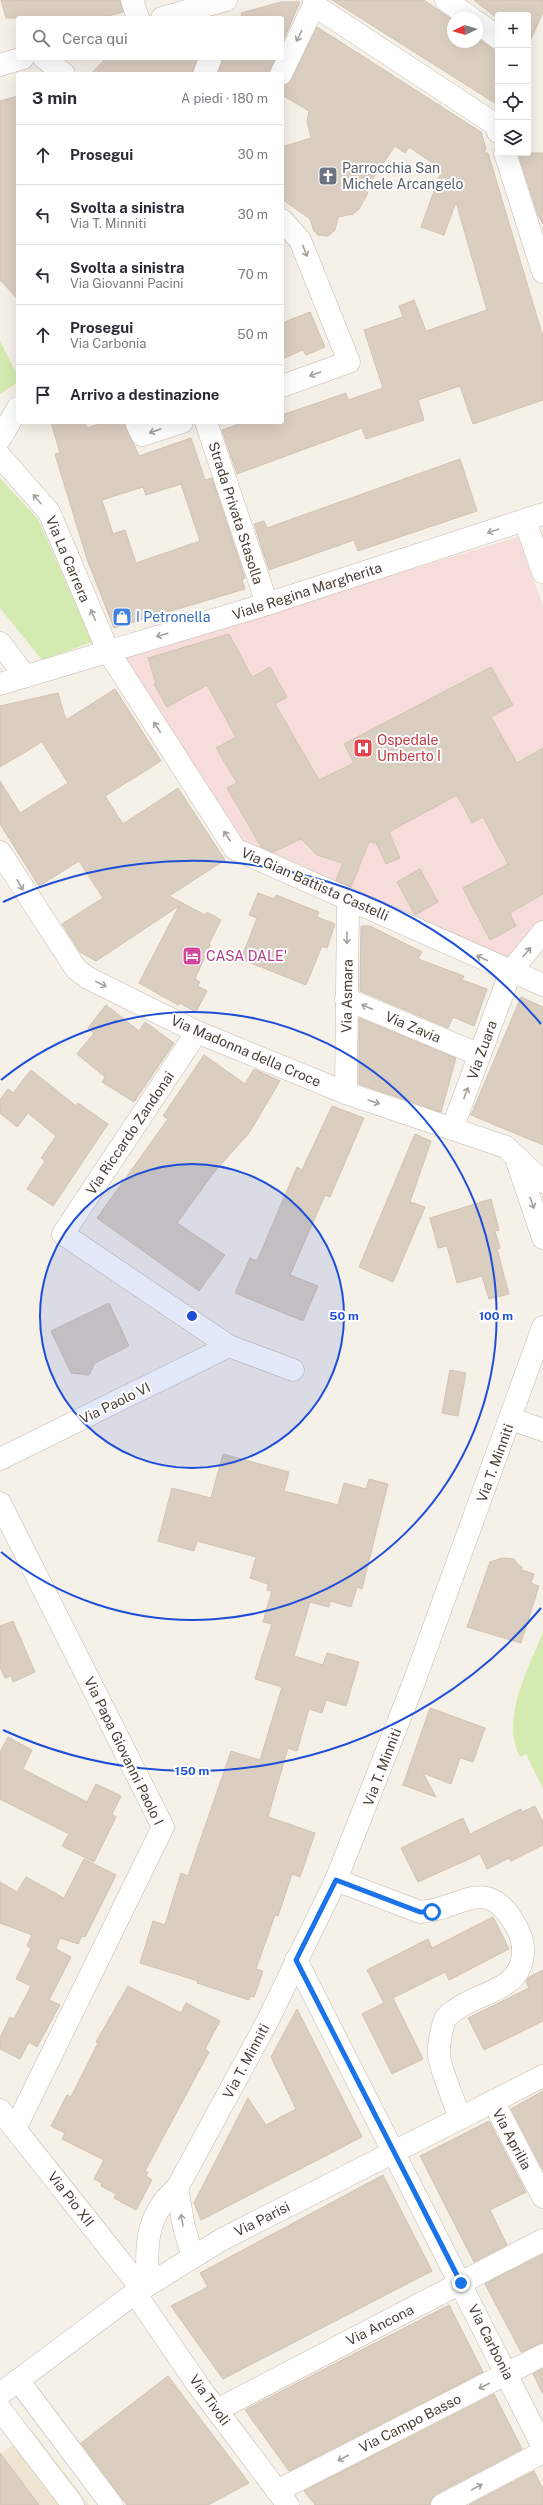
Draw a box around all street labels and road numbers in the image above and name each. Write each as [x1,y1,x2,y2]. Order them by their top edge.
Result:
street label: Strada Privata Stasolla [205,440,267,586]
street label: Via La Carrera [43,514,93,604]
street label: Viale Regina Margherita [230,559,384,623]
street label: Via Gian Battista Castelli [239,844,391,924]
street label: Via Asmara [338,959,356,1033]
street label: Via Zavia [383,1008,443,1046]
street label: Via Madonna della Croce [169,1012,324,1090]
street label: Via Zuara [464,1018,500,1082]
street label: Via Riccardo Zandonai [83,1068,177,1198]
street label: Via Paolo VI [77,1379,153,1427]
street label: Via T. Minniti [473,1422,517,1504]
street label: Via Papa Giovanni Paolo I [81,1674,167,1828]
street label: Via T. Minniti [360,1726,404,1808]
street label: Via T. Minniti [220,2021,272,2101]
street label: Via Aprilia [489,2106,535,2172]
street label: Via Pio XII [45,2168,97,2230]
street label: Via Parisi [232,2198,292,2240]
street label: Via Ancona [344,2301,416,2349]
street label: Via Carbonia [465,2302,517,2382]
street label: Via Tivoli [186,2372,234,2428]
street label: Via Campo Basso [356,2390,464,2456]

